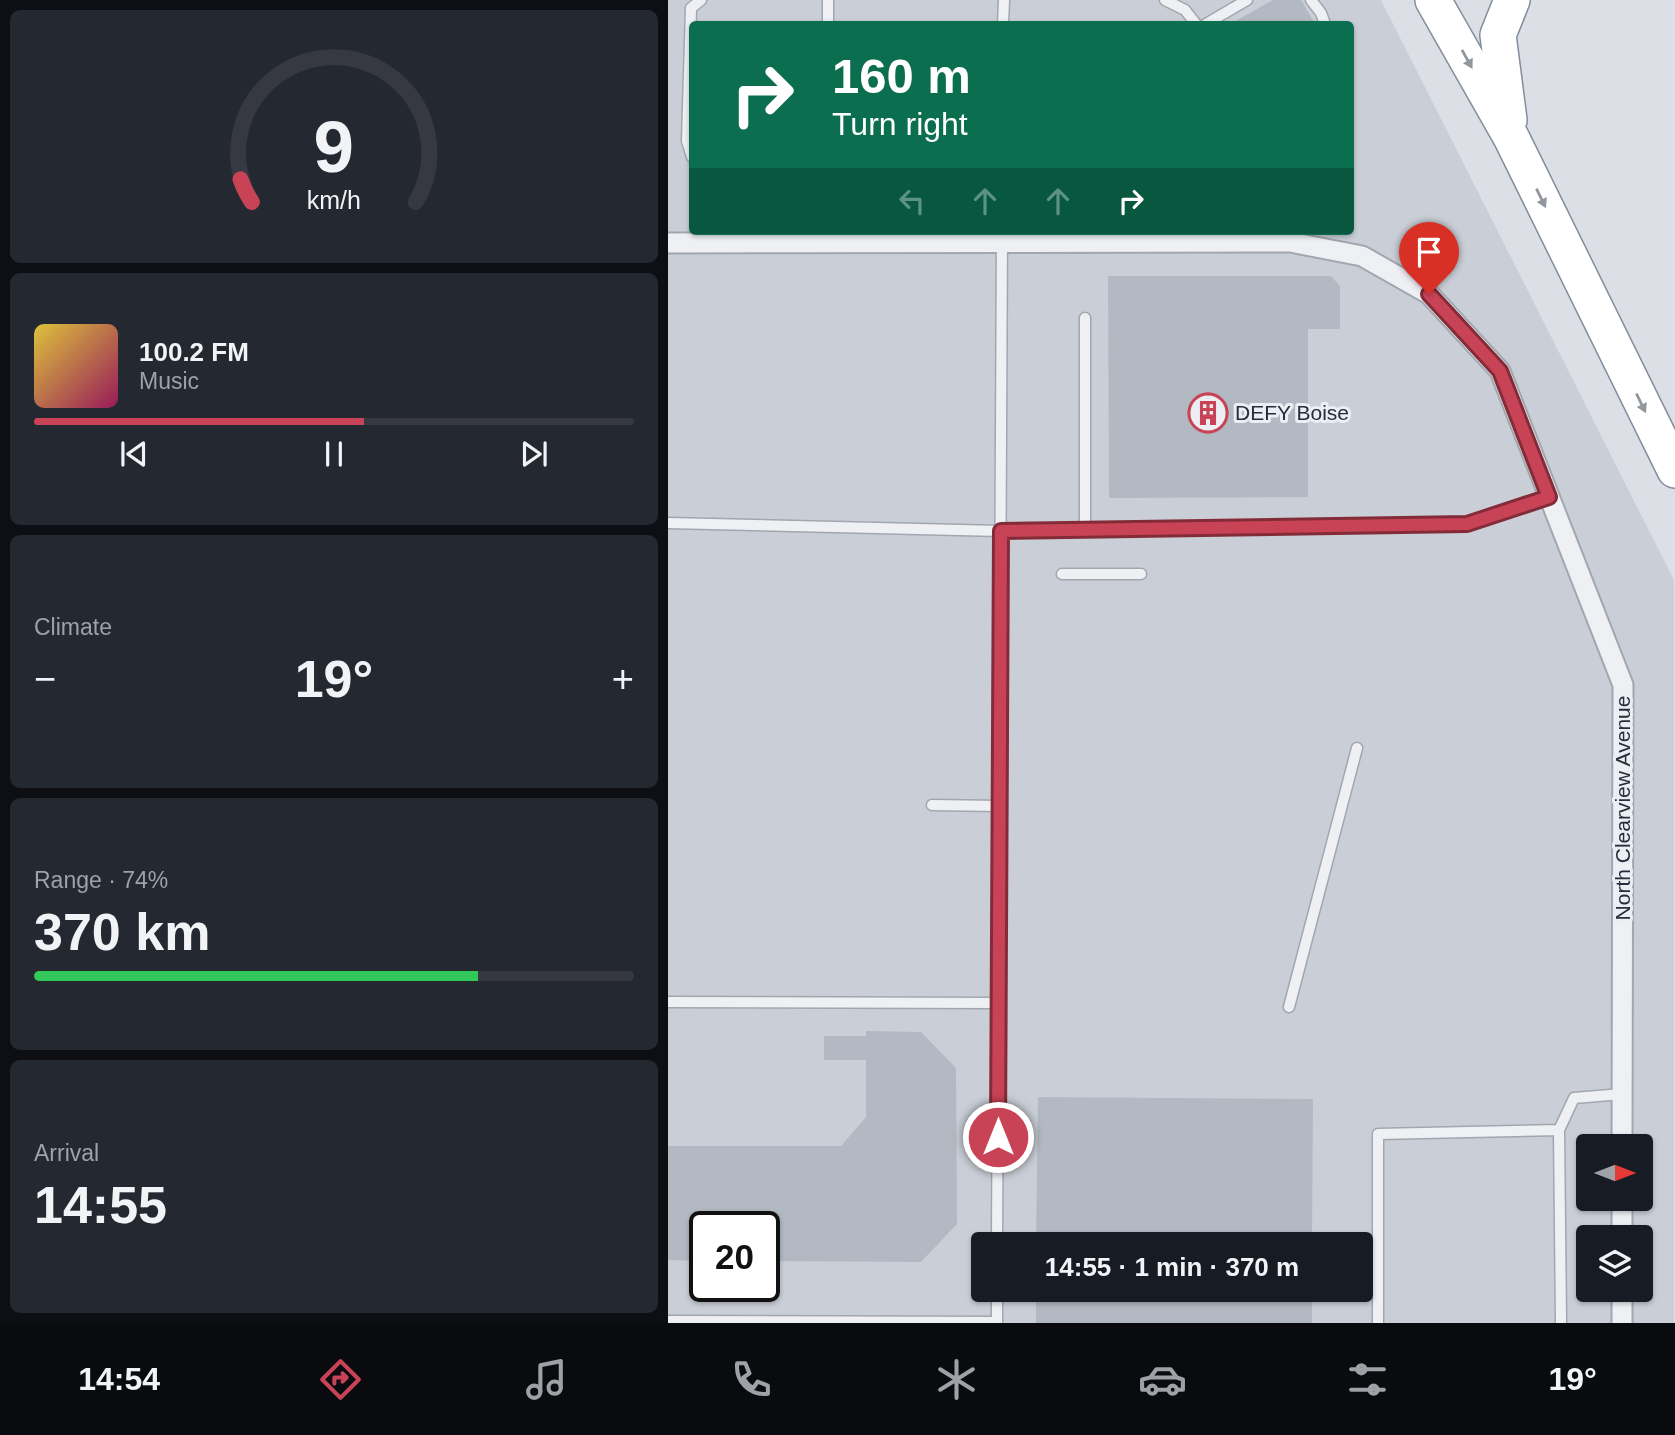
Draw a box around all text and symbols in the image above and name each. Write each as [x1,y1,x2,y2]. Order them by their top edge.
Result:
icon: right [717,49,808,140]
text: 160 m [832,49,971,103]
one-way arrow [1461,49,1473,69]
text: Turn right [832,106,968,142]
text: 9 [314,107,354,188]
icon: left [893,182,931,220]
icon: ahead [966,182,1004,220]
icon: ahead [1039,182,1077,220]
icon: right [1112,182,1150,220]
text: km/h [307,186,361,214]
one-way arrow [1536,188,1547,208]
pin [1399,222,1459,294]
icon: arrive [1410,233,1448,271]
text: 100.2 FM [139,337,249,367]
text: Music [139,368,199,394]
building icon: DEFY Boise [1187,392,1229,434]
one-way arrow [1636,393,1647,413]
place label: DEFY Boise [1235,401,1349,424]
icon: previous [115,435,153,473]
icon: pause [315,435,353,473]
icon: next [515,435,553,473]
text: Climate [34,614,112,640]
text: 19° [295,650,373,708]
text: − [34,658,56,700]
text: + [612,658,634,700]
street label: North Clearview Avenue [1611,696,1634,920]
text: Range · 74% [34,867,168,893]
text: 370 km [34,903,210,961]
position arrow [961,1100,1035,1174]
north arrow [1576,1134,1653,1211]
map controls [1576,1134,1653,1302]
text: Arrival [34,1140,99,1166]
text: 14:55 [34,1176,167,1234]
speed limit sign: 20 [689,1211,780,1302]
button: layers [1576,1225,1653,1302]
text: 14:55 · 1 min · 370 m [1045,1252,1299,1282]
icon: directions [316,1355,365,1404]
icon: music [522,1355,571,1404]
icon: phone [727,1355,776,1404]
icon: climate [932,1355,981,1404]
icon: car [1138,1355,1187,1404]
icon: filters [1343,1355,1392,1404]
text: 14:54 [78,1361,160,1397]
text: 19° [1548,1361,1597,1397]

